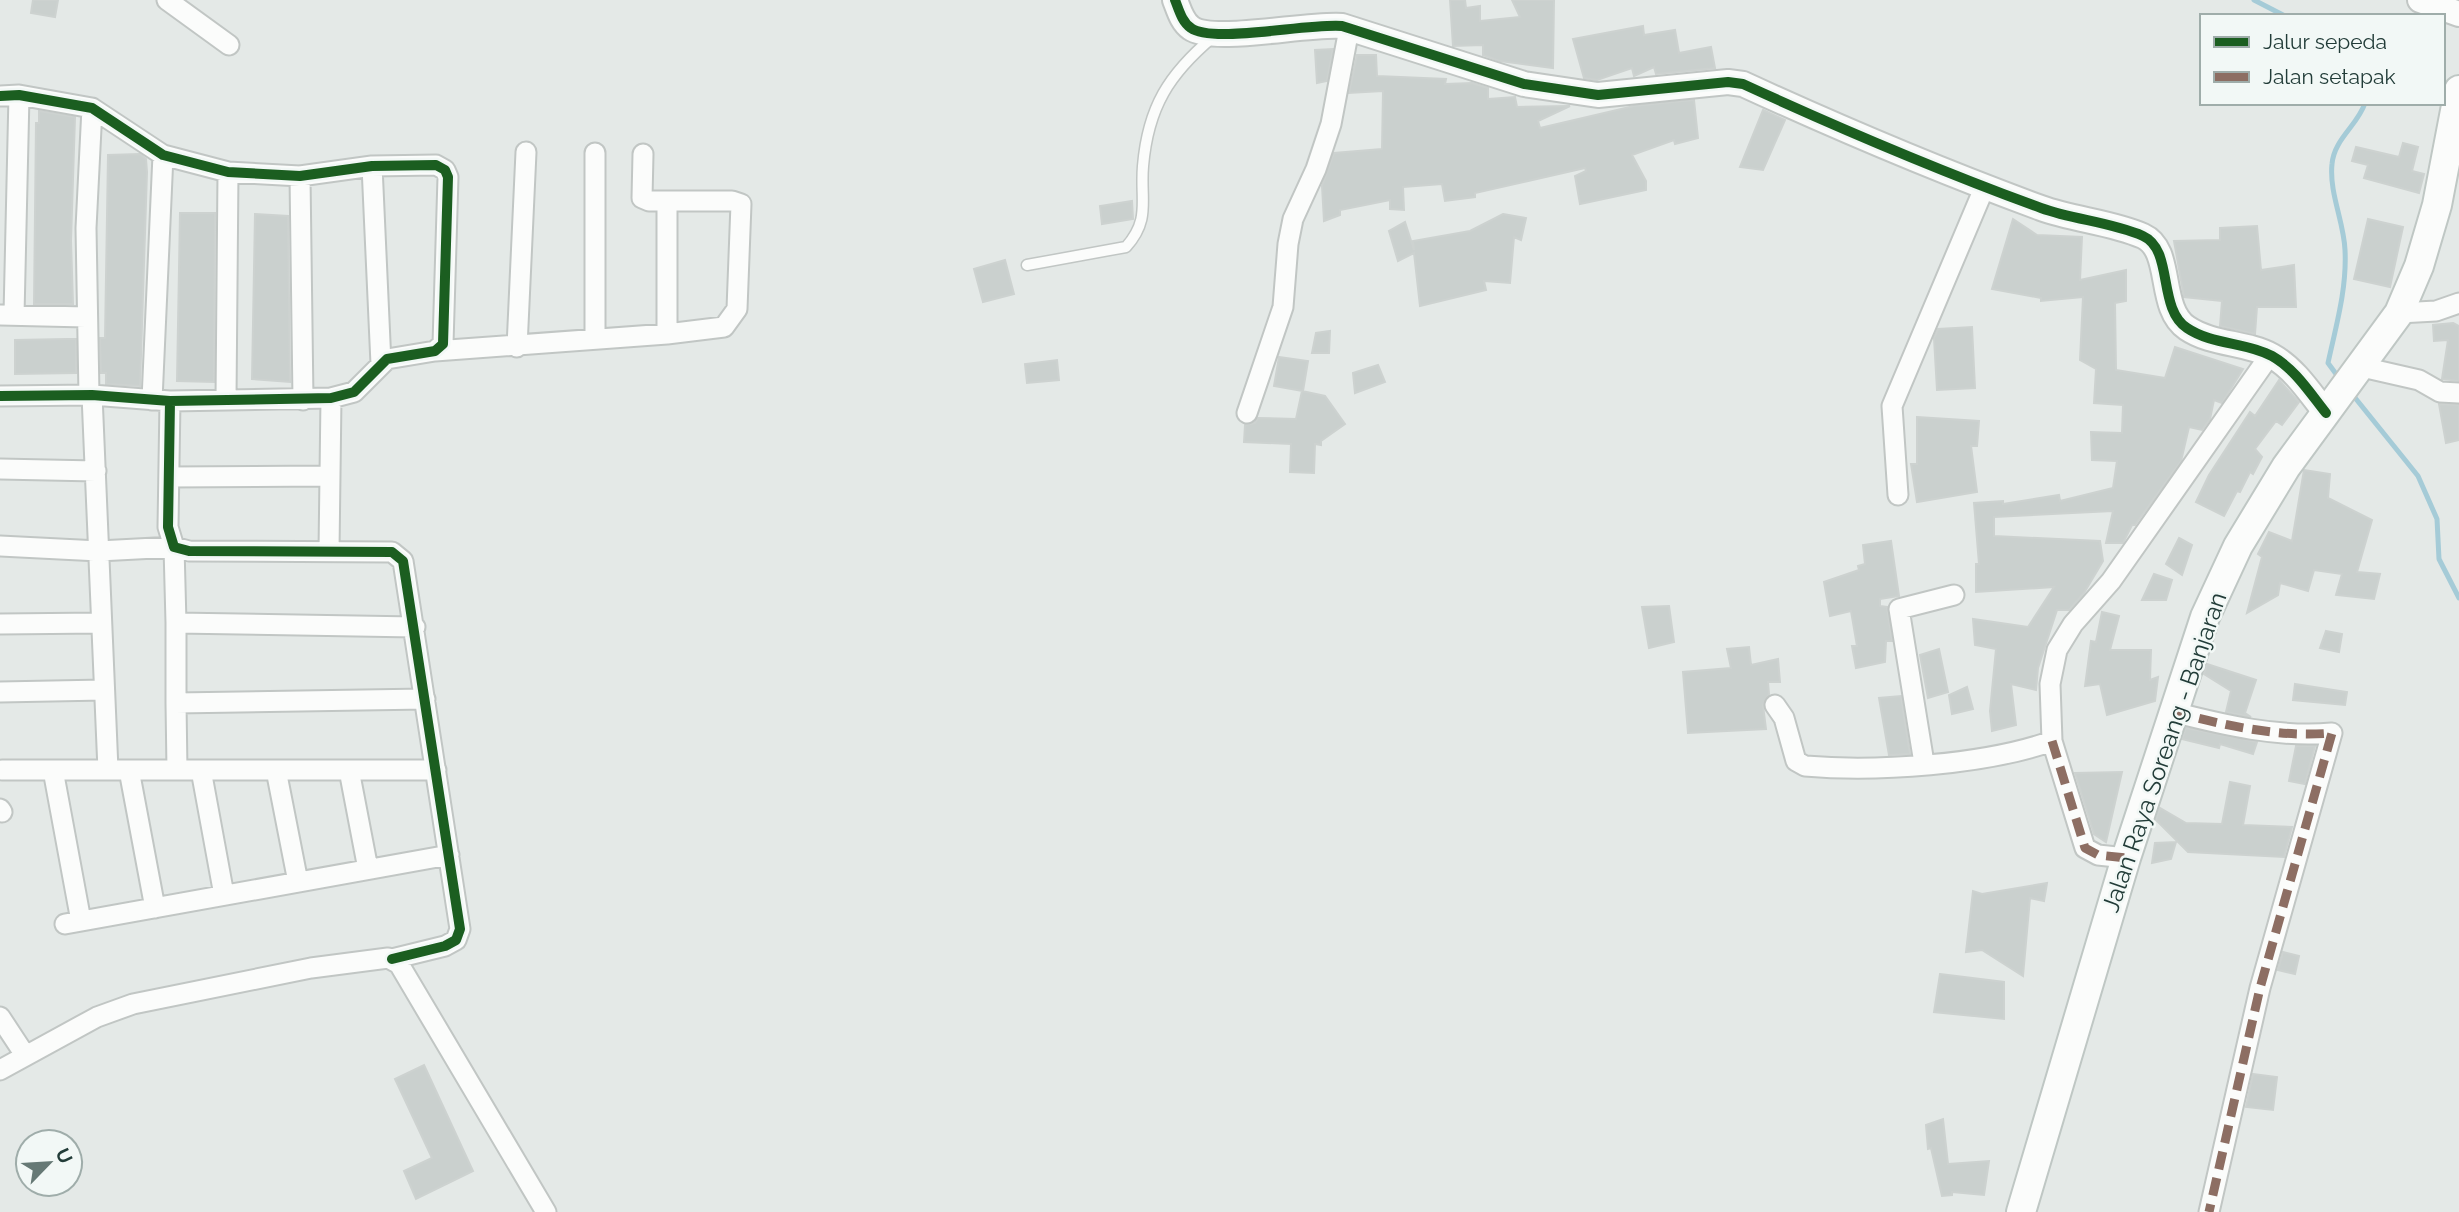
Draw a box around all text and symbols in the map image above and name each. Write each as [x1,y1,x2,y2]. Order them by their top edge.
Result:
legend [2200,14,2445,105]
text: Jalur sepeda [2263,29,2387,54]
text: Jalan setapak [2263,64,2396,89]
street label: Jalan Raya Soreang - Banjaran [2096,588,2232,916]
north arrow [14,1128,84,1198]
text: U [51,1145,77,1167]

